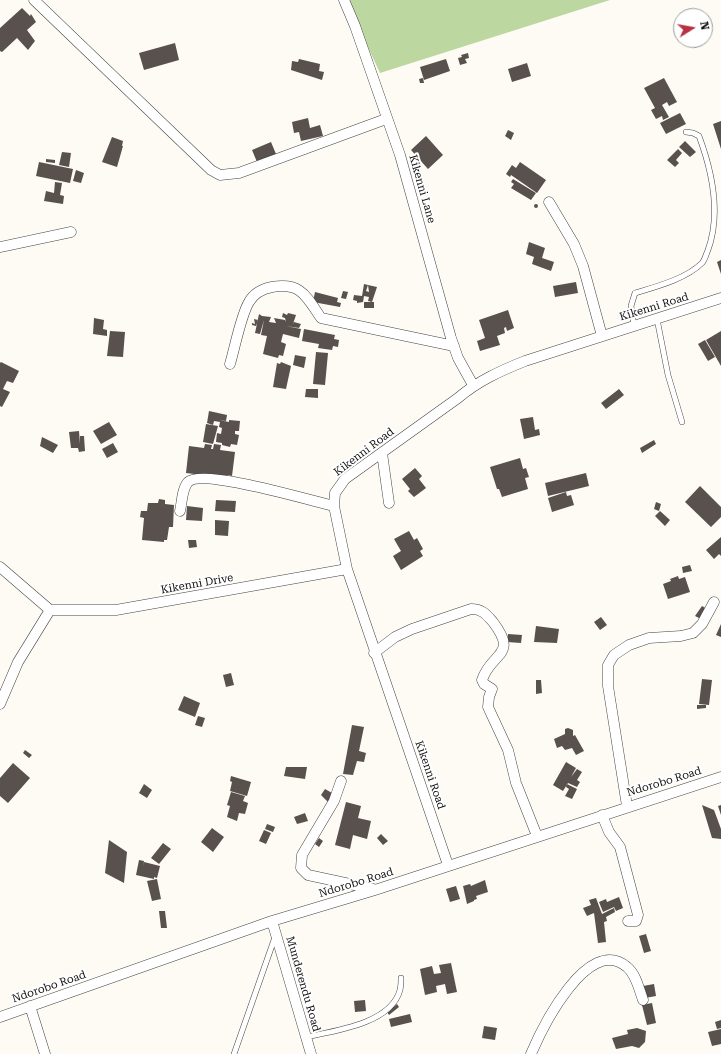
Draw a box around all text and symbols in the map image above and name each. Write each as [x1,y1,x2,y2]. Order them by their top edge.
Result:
north arrow [673,8,713,48]
text: N [697,20,711,31]
street label: Kikenni Lane [406,153,438,225]
street label: Kikenni Road [618,290,690,324]
street label: Kikenni Road [331,425,397,479]
street label: Kikenni Drive [160,571,234,597]
street label: Kikenni Road [412,739,448,811]
street label: Ndorobo Road [625,764,703,800]
street label: Ndorobo Road [317,865,395,901]
street label: Munderendu Road [283,935,323,1033]
street label: Ndorobo Road [10,968,88,1006]

